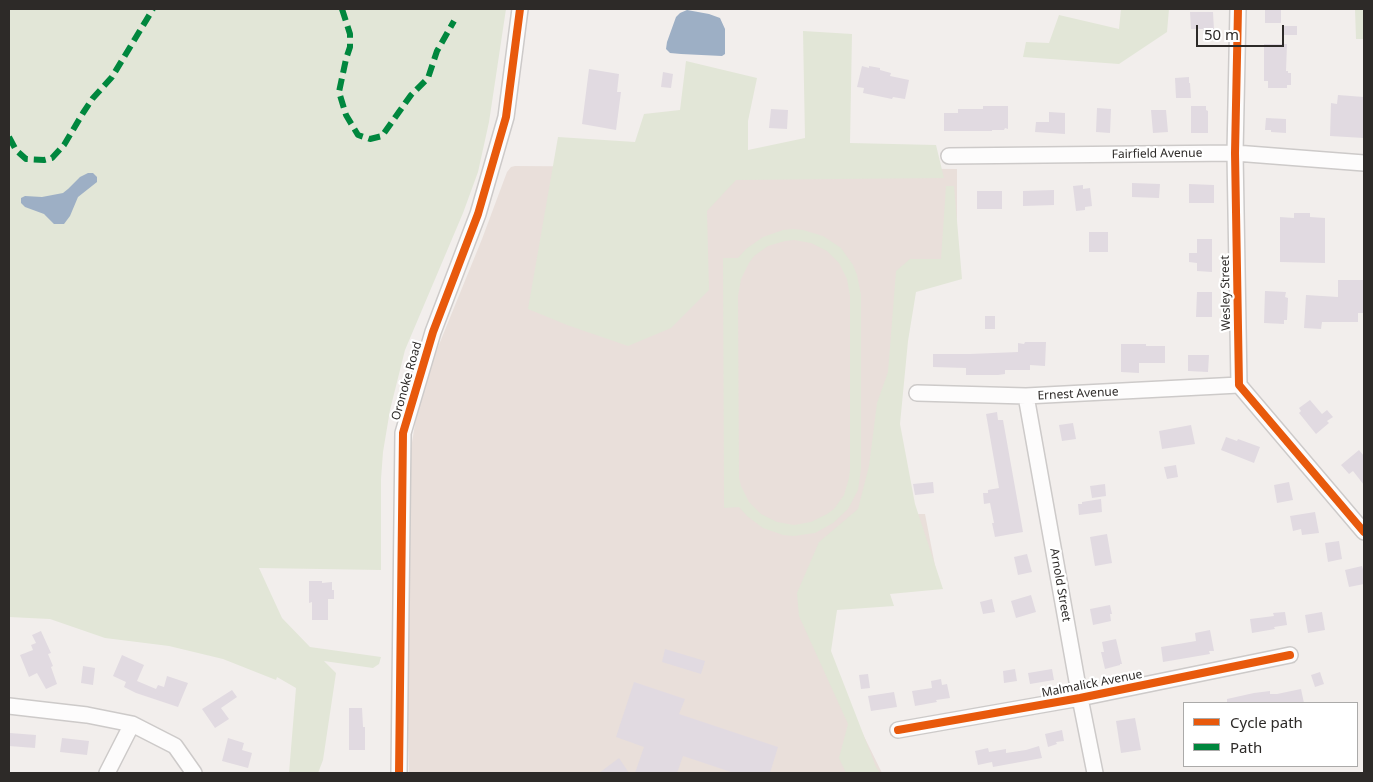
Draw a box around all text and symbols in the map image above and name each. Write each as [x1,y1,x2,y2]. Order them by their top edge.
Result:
scale bar [1198,15,1286,47]
text: 50 m [1204,24,1239,44]
street label: Fairfield Avenue [1112,146,1202,162]
street label: Wesley Street [1218,255,1234,331]
street label: Oronoke Road [389,340,425,422]
street label: Ernest Avenue [1037,385,1119,403]
street label: Arnold Street [1046,547,1074,623]
street label: Malmalick Avenue [1040,667,1144,701]
legend [1183,702,1358,767]
text: Cycle path [1230,712,1303,732]
text: Path [1230,737,1262,757]

